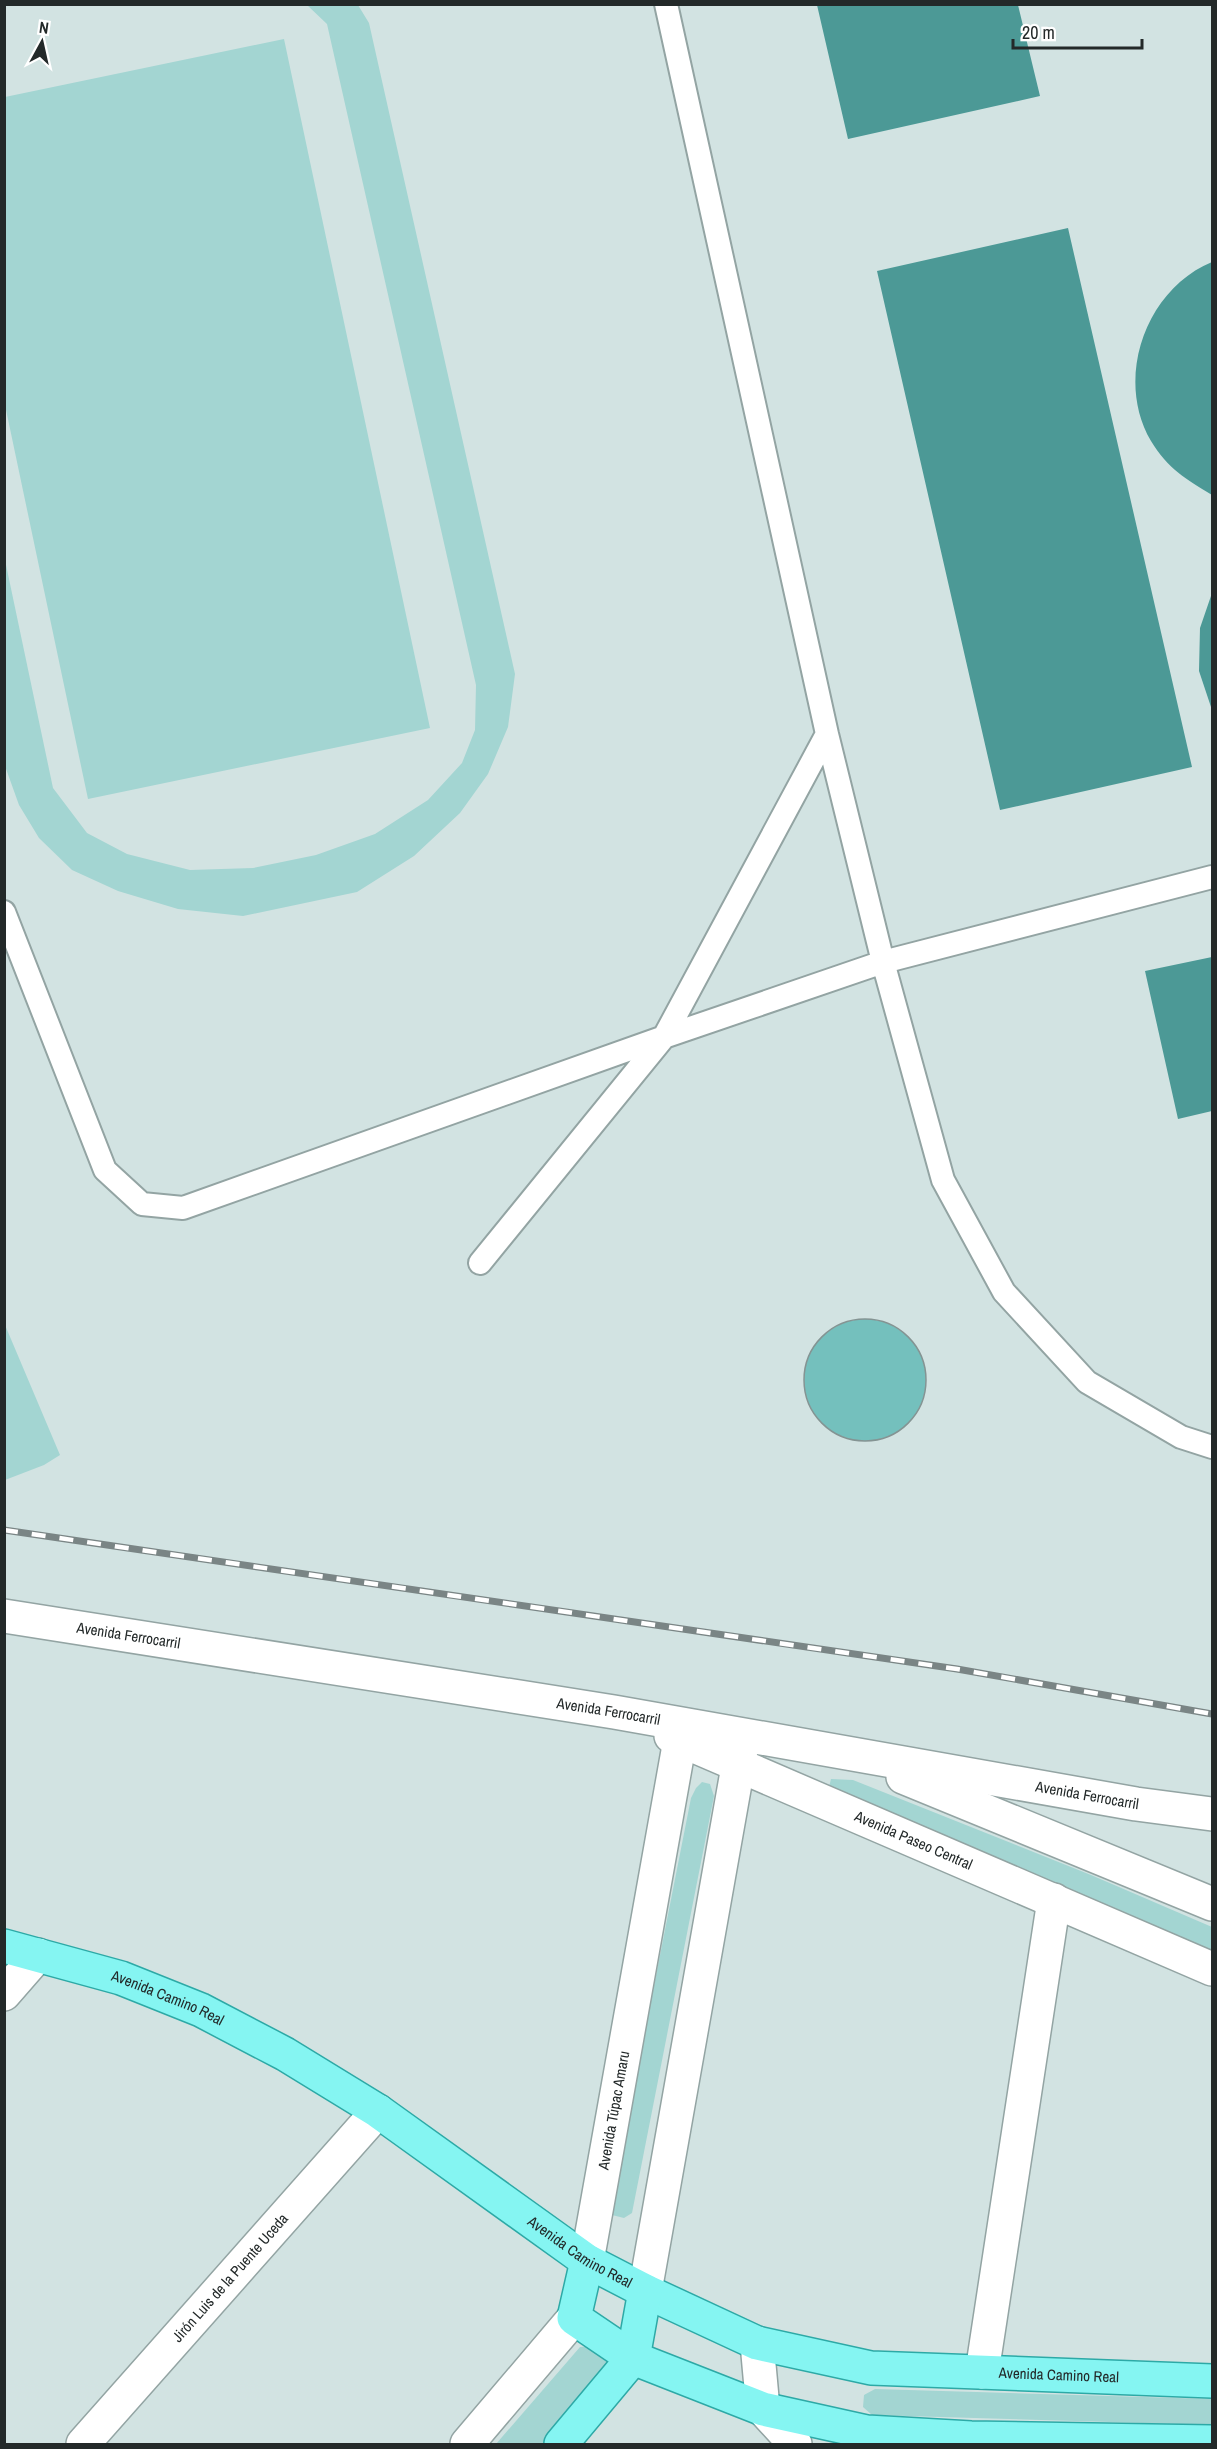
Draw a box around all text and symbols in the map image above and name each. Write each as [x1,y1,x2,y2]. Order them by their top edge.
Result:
north arrow [12,12,72,72]
scale bar [1013,12,1142,50]
text: N [38,16,50,39]
text: 20 m [1022,20,1055,45]
street label: Avenida Ferrocarril [74,1616,182,1654]
street label: Avenida Ferrocarril [554,1692,662,1730]
street label: Avenida Ferrocarril [1033,1775,1140,1814]
street label: Avenida Paseo Central [851,1805,976,1875]
street label: Avenida Camino Real [108,1965,228,2030]
street label: Avenida Túpac Amaru [592,2049,634,2172]
street label: Jirón Luis de la Puente Uceda [167,2208,293,2346]
street label: Avenida Camino Real [523,2210,636,2293]
street label: Avenida Camino Real [997,2362,1119,2387]

